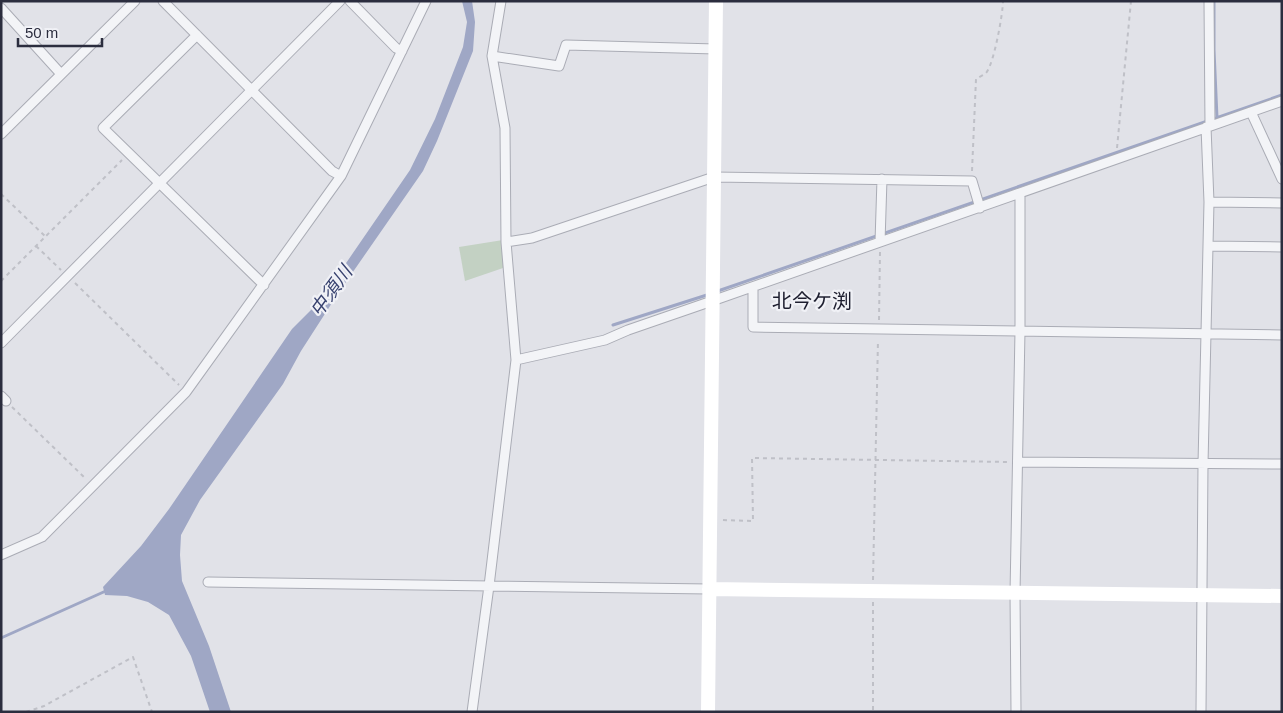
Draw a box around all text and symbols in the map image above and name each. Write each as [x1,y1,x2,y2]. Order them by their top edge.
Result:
scale bar [18,15,101,47]
text: 50 m [25,24,58,41]
water label: 中須川 [306,260,357,320]
district label: 北今ケ渕 [772,290,852,312]

